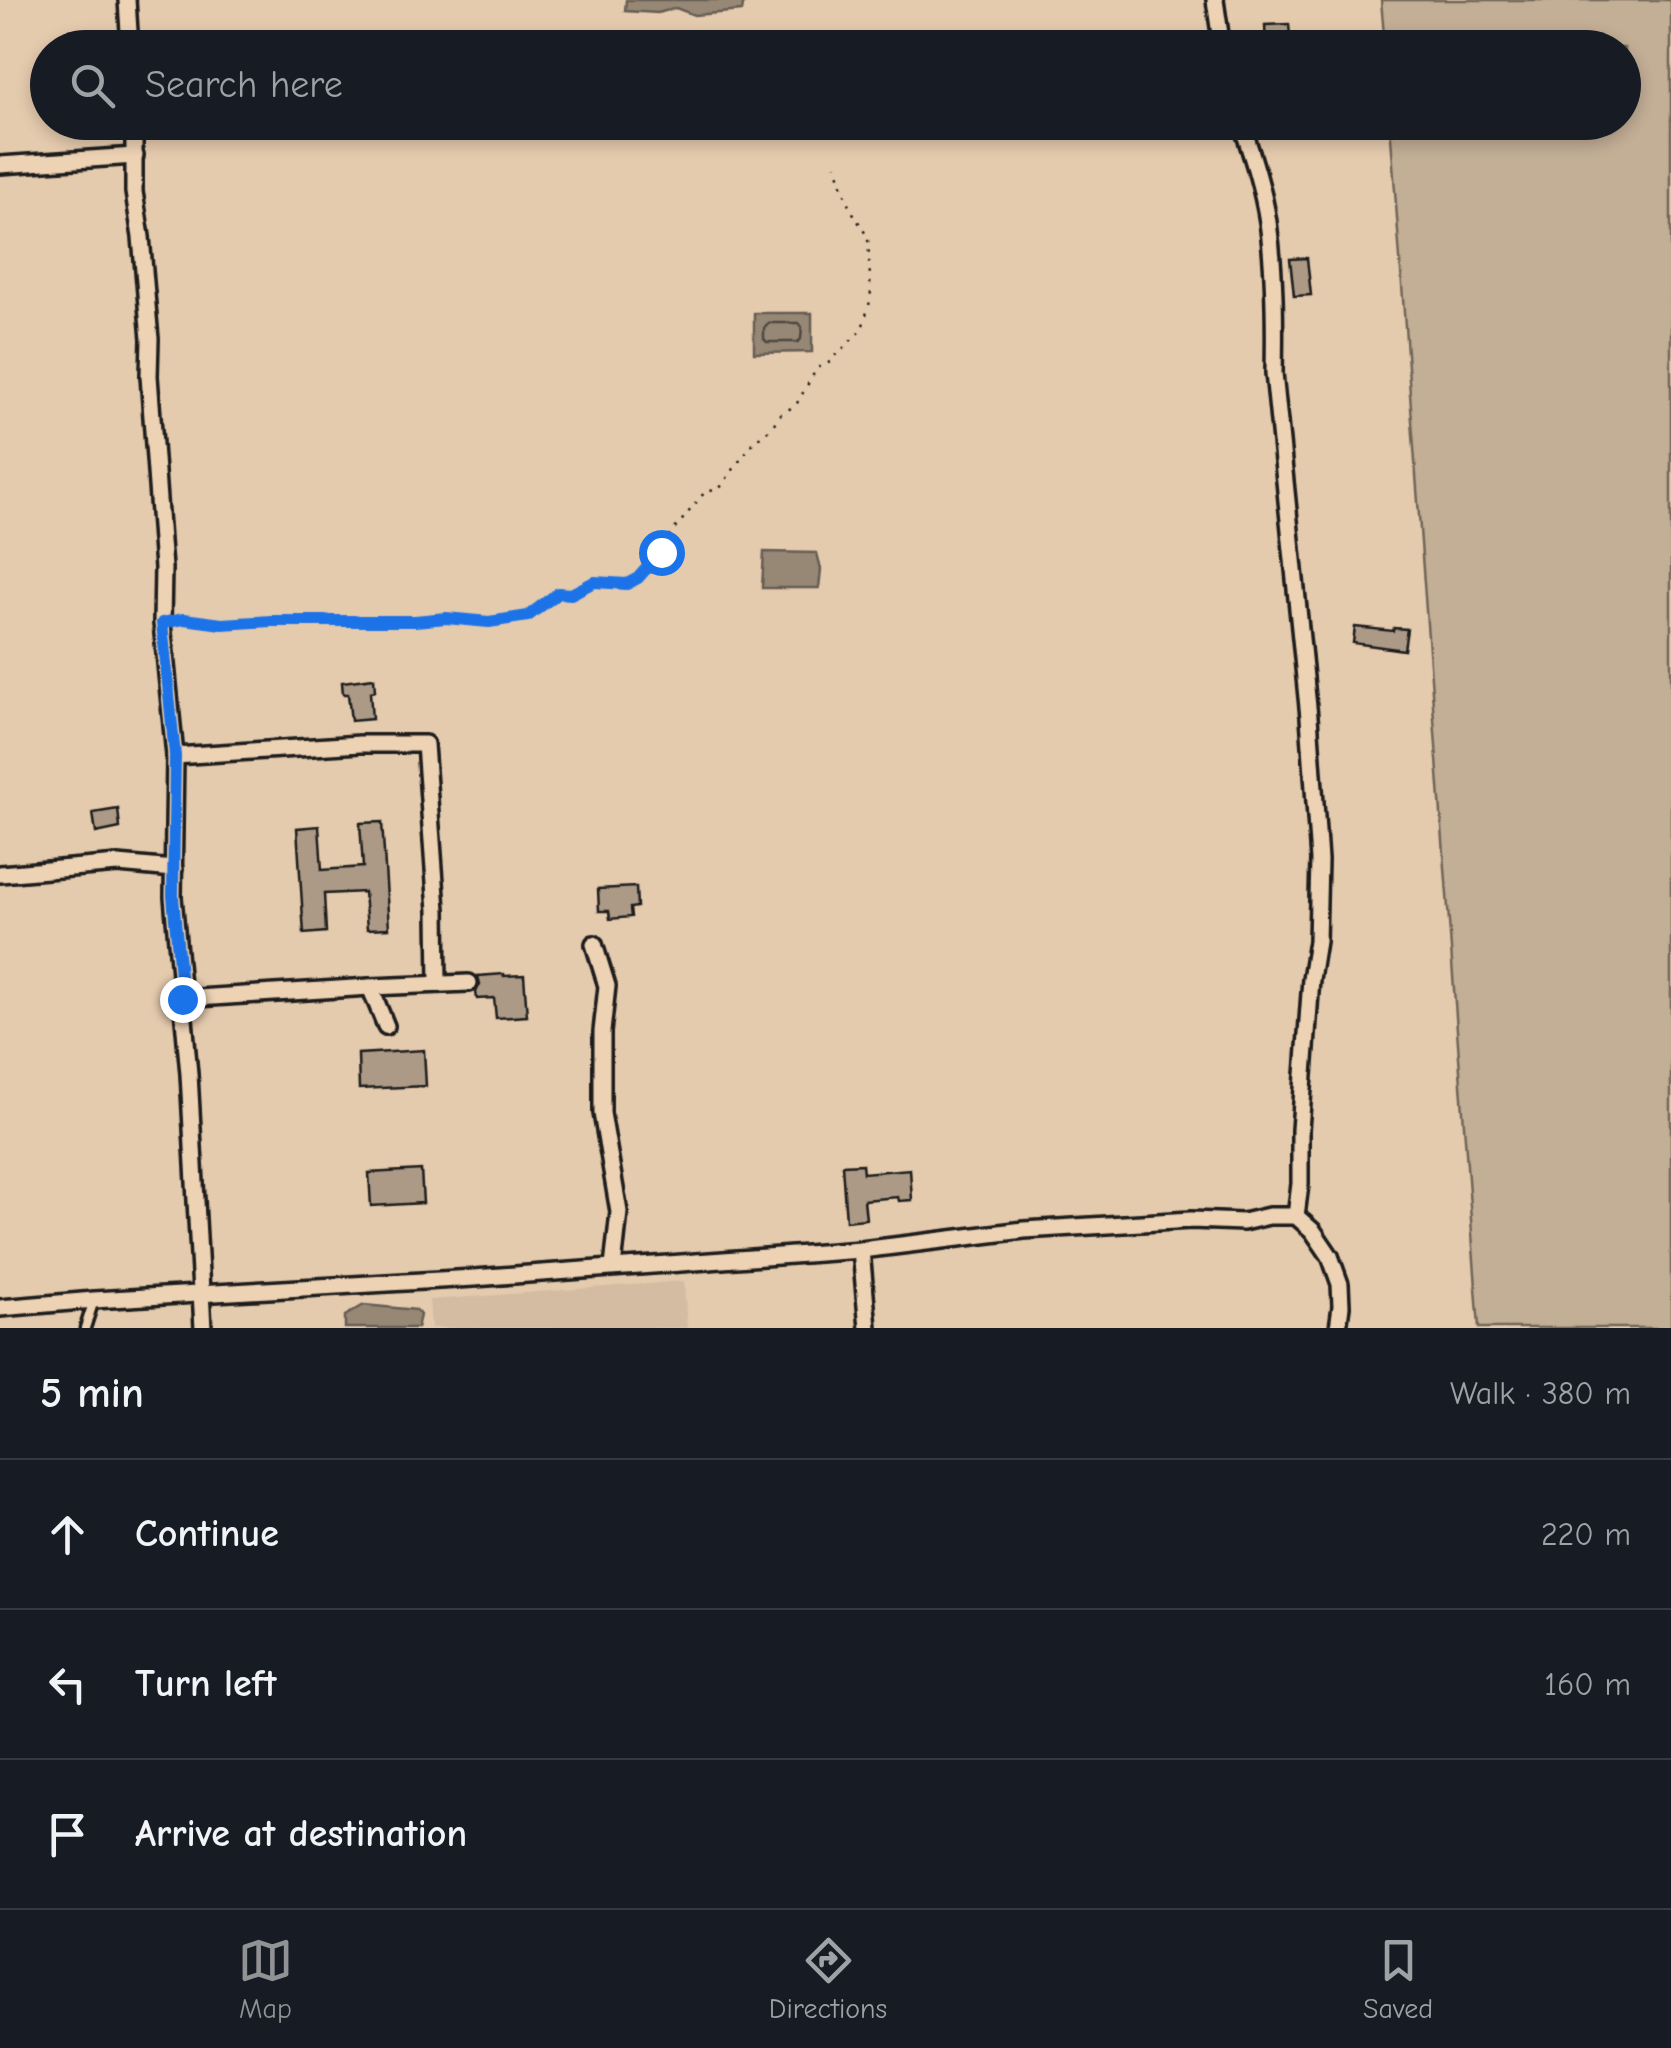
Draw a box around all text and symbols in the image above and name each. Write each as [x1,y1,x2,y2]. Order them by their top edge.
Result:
search box [30,30,1641,140]
icon: search [65,58,120,113]
text: Search here [145,63,343,107]
route start [639,530,685,576]
route end [160,977,206,1023]
text: 5 min [40,1369,144,1418]
text: Walk · 380 m [1450,1375,1631,1412]
icon: ahead [40,1507,95,1562]
text: Continue [135,1512,279,1556]
text: 220 m [1541,1516,1631,1553]
icon: left [40,1657,95,1712]
text: Turn left [135,1662,276,1706]
text: 160 m [1544,1666,1631,1703]
icon: arrive [40,1807,95,1862]
text: Arrive at destination [135,1812,467,1856]
tab: Map [238,1933,293,2025]
tab: Directions [769,1933,887,2025]
tab: Saved [1363,1933,1433,2025]

